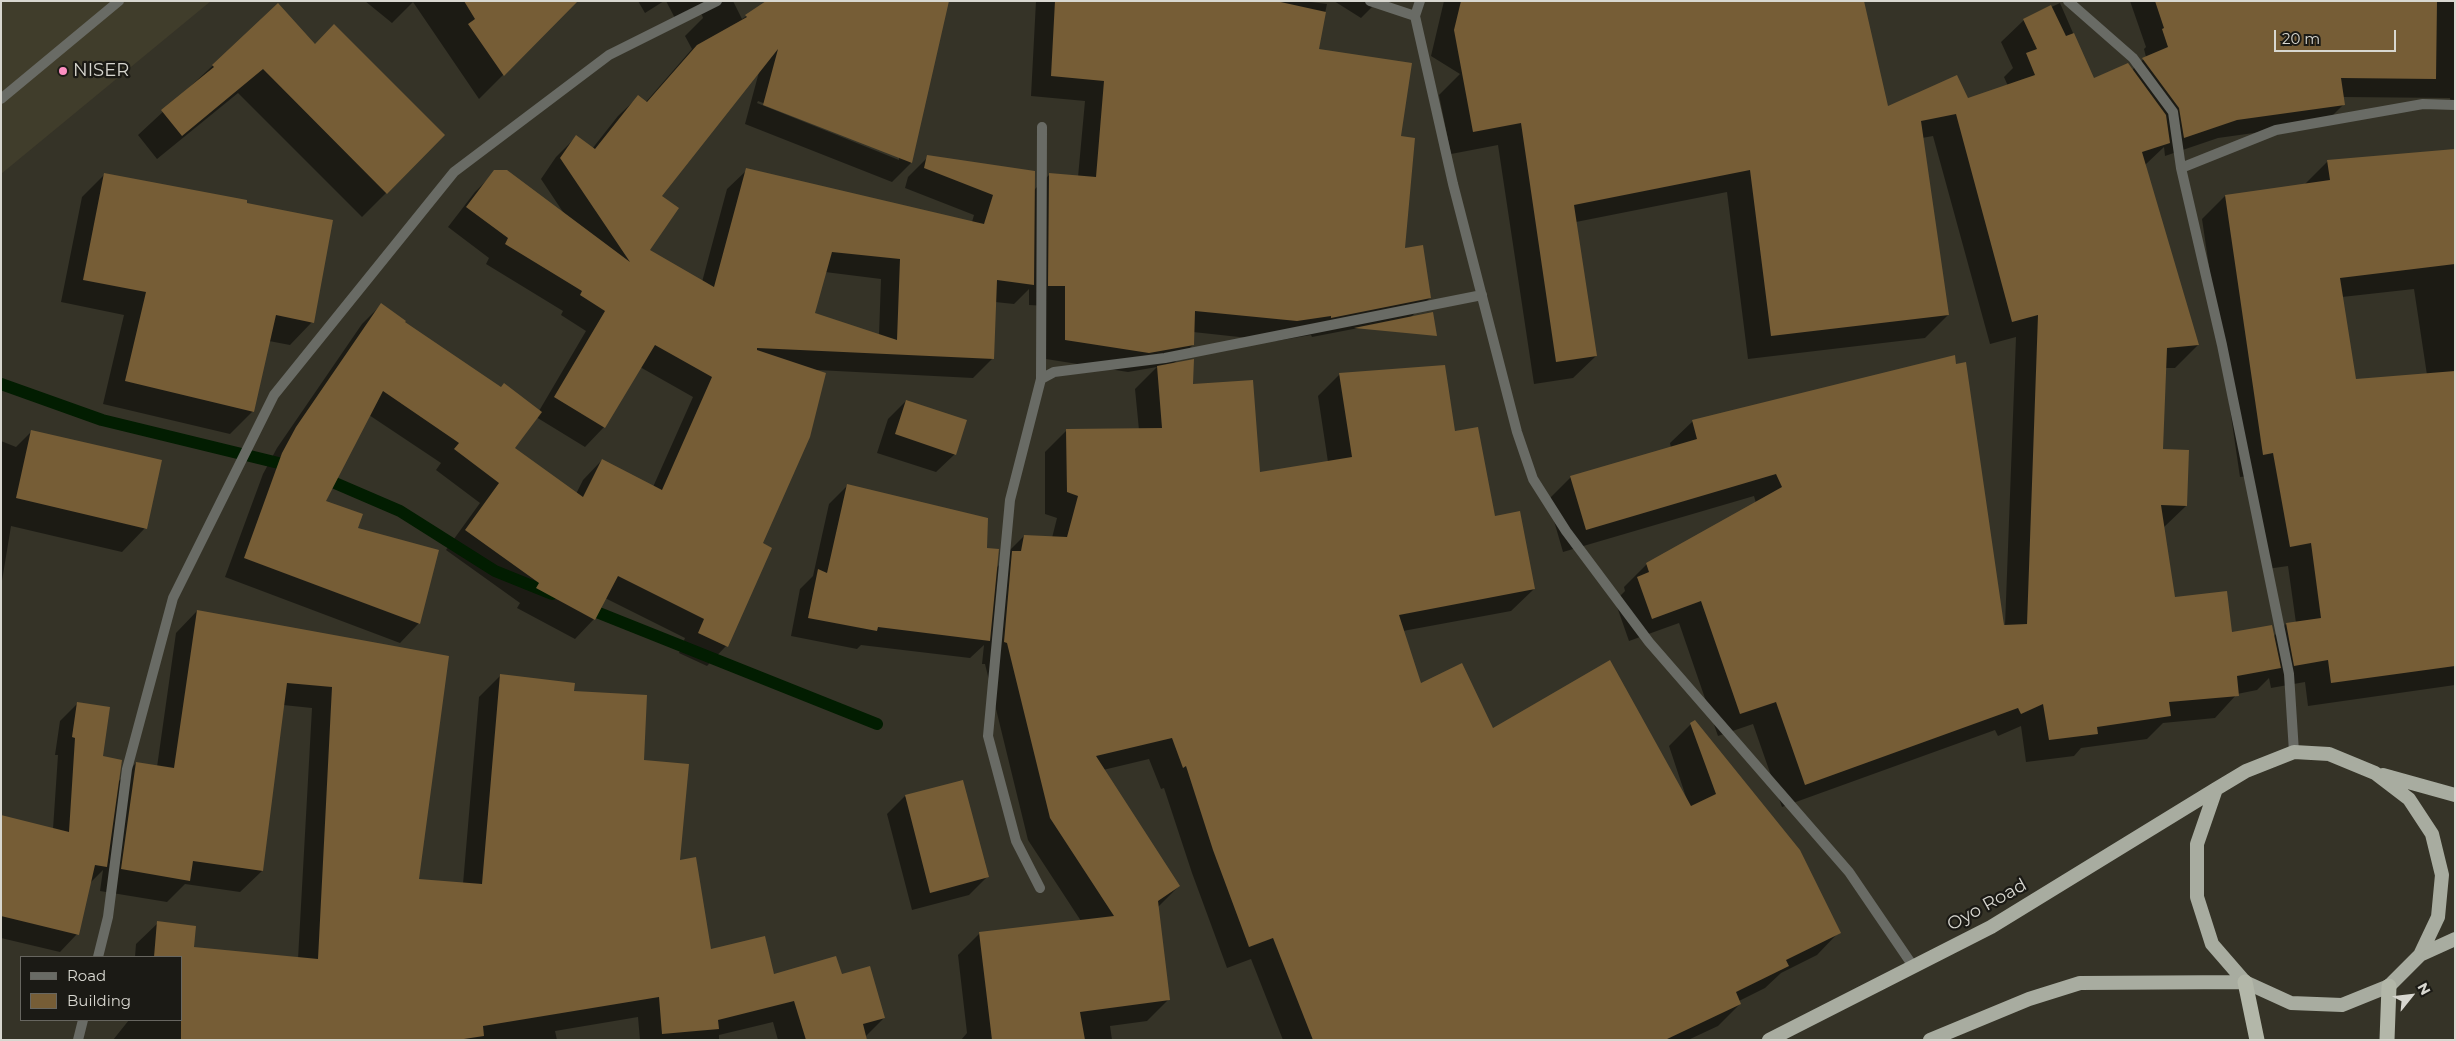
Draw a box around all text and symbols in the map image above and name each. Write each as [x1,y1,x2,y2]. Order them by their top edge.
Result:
scale bar [2276,20,2398,52]
text: 20 m [2282,29,2320,48]
place label: NISER [73,60,129,82]
marker: NISER [57,65,69,77]
street label: Oyo Road [1943,874,2031,936]
legend [20,956,182,1021]
text: Road [67,966,106,985]
north arrow [2386,971,2436,1021]
text: N [2414,979,2435,998]
text: Building [67,991,131,1010]

